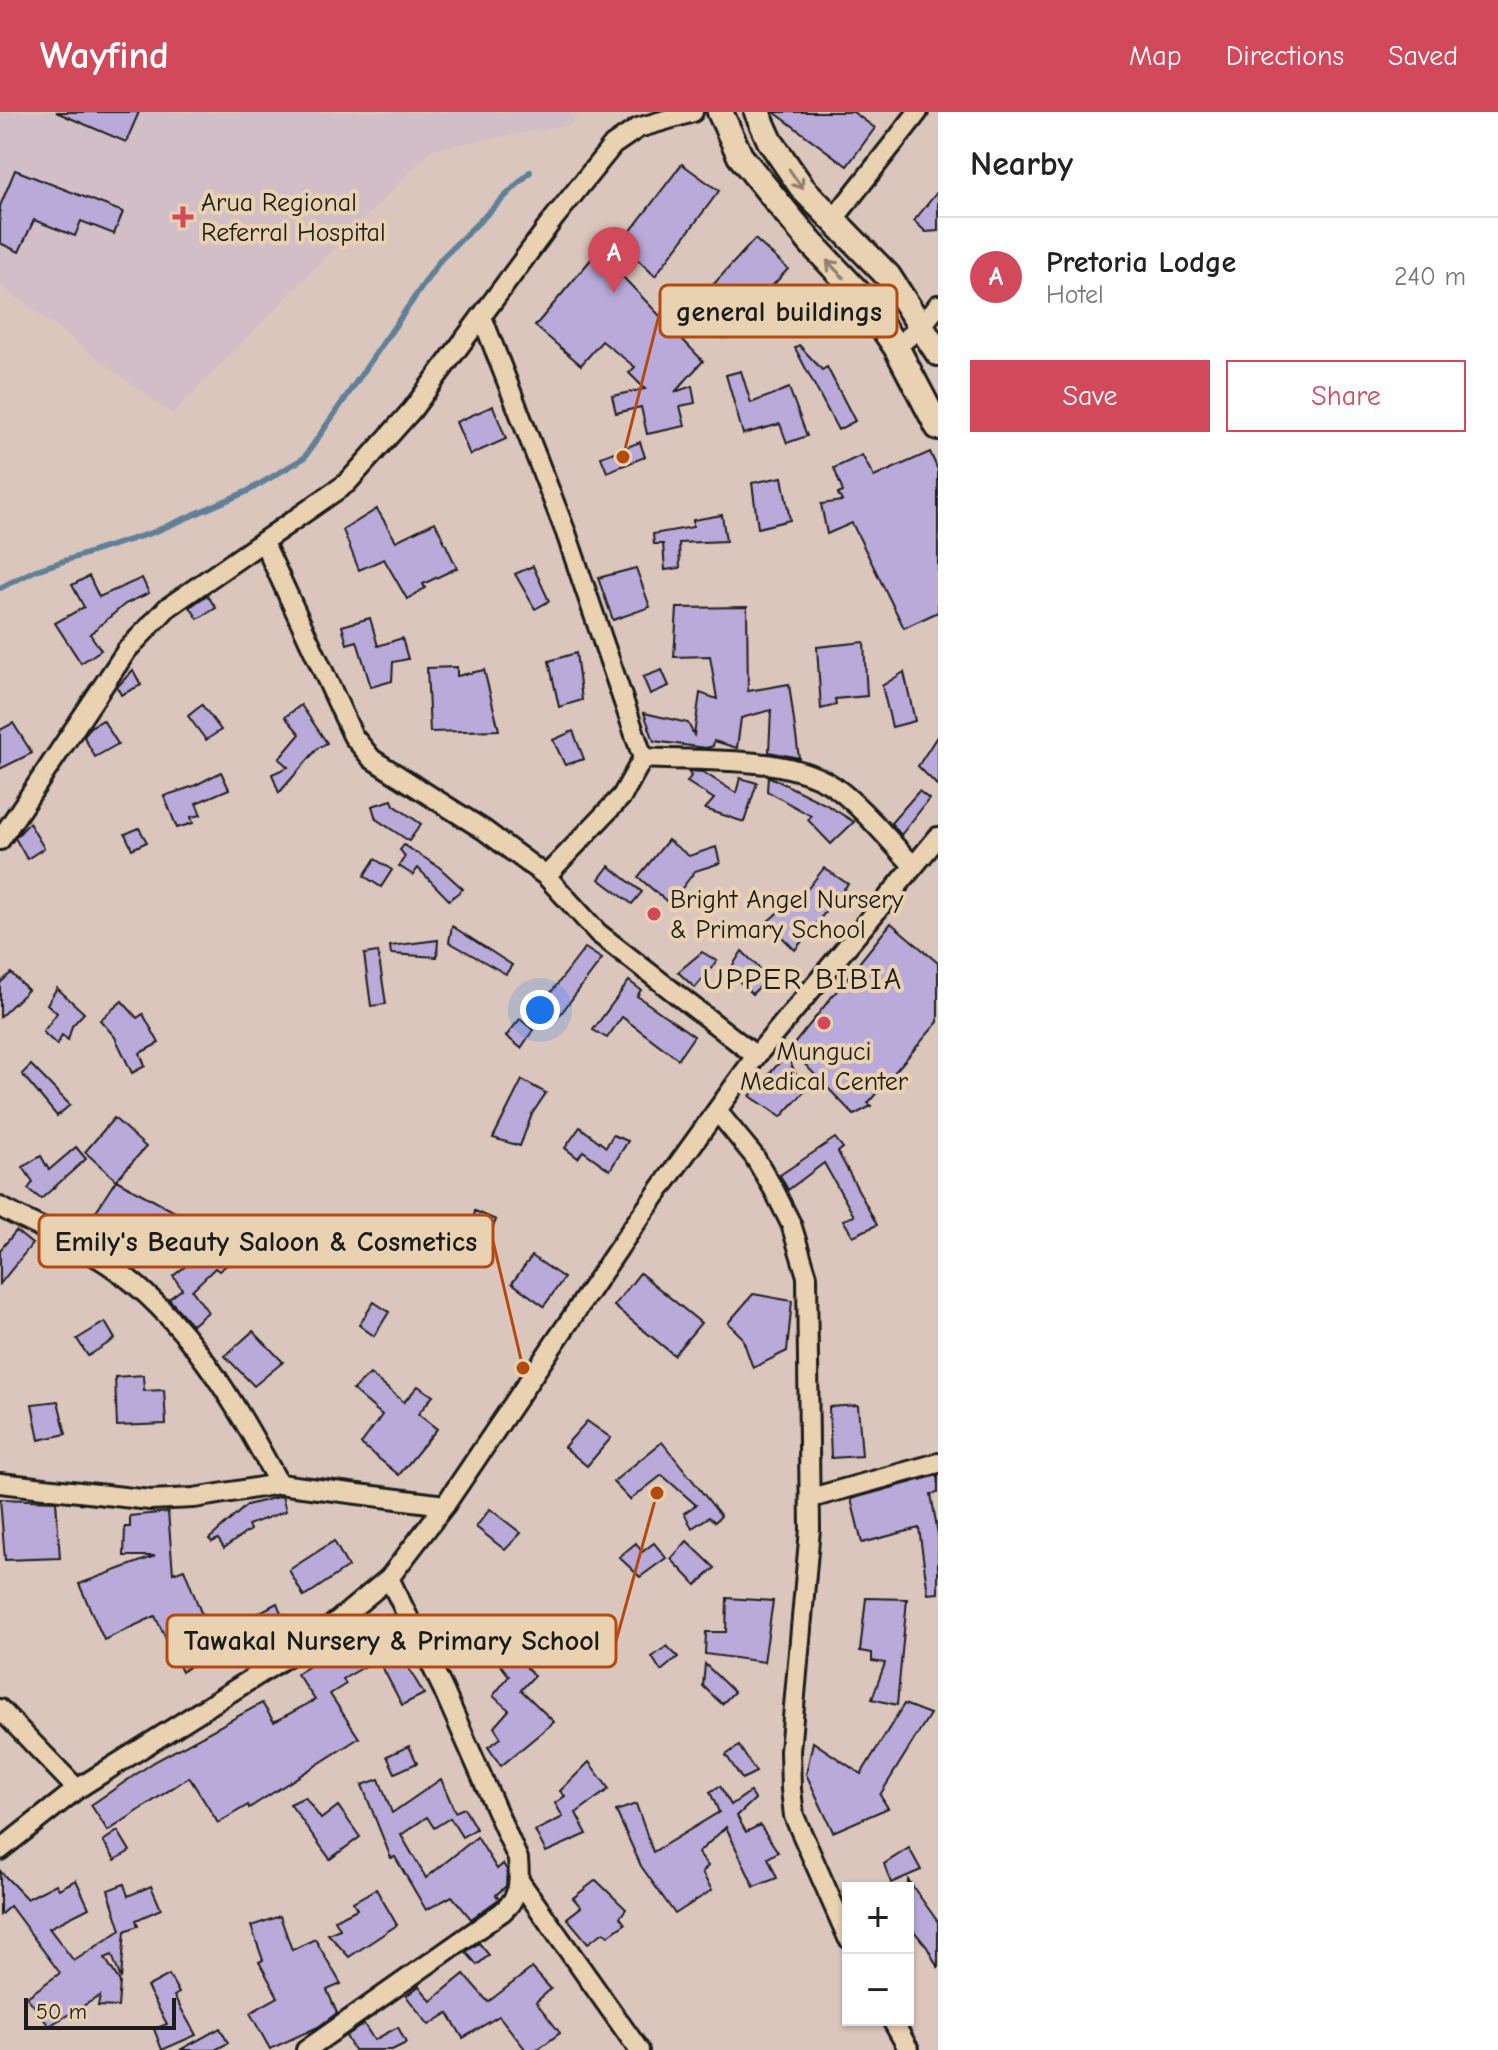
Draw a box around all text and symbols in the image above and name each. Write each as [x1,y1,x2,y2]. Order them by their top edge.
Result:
text: Wayfind [40,34,169,78]
text: Map [1129,40,1182,72]
text: Directions [1226,40,1344,72]
text: Saved [1388,40,1458,72]
text: Nearby [970,144,1073,184]
one-way arrow [788,167,804,189]
place label: Arua Regional Referral Hospital [201,188,386,248]
marker: Arua Regional Referral Hospital [172,206,194,228]
pin: A [588,227,640,293]
text: Pretoria Lodge [1046,245,1236,280]
one-way arrow [826,260,845,279]
text: A [989,262,1003,292]
text: 240 m [1394,262,1466,292]
text: Hotel [1046,280,1104,310]
callout: general buildings [660,285,897,337]
text: general buildings [676,296,882,328]
button: Save [970,360,1210,432]
button: Share [1226,360,1466,432]
place label: Bright Angel Nursery & Primary School [670,885,904,945]
marker: Bright Angel Nursery & Primary School [645,905,663,923]
district label: UPPER BIBIA [703,962,903,997]
your location [520,990,560,1030]
marker: Munguci Medical Center [815,1014,833,1032]
place label: Munguci Medical Center [740,1037,909,1097]
callout: Emily's Beauty Saloon & Cosmetics [39,1215,493,1267]
text: Emily's Beauty Saloon & Cosmetics [55,1226,477,1258]
callout: Tawakal Nursery & Primary School [167,1615,616,1667]
text: Tawakal Nursery & Primary School [184,1625,600,1657]
map controls [842,1882,914,2026]
button: + [842,1882,914,1954]
button: − [842,1954,914,2026]
scale bar [24,1994,176,2030]
text: 50 m [36,1999,87,2025]

